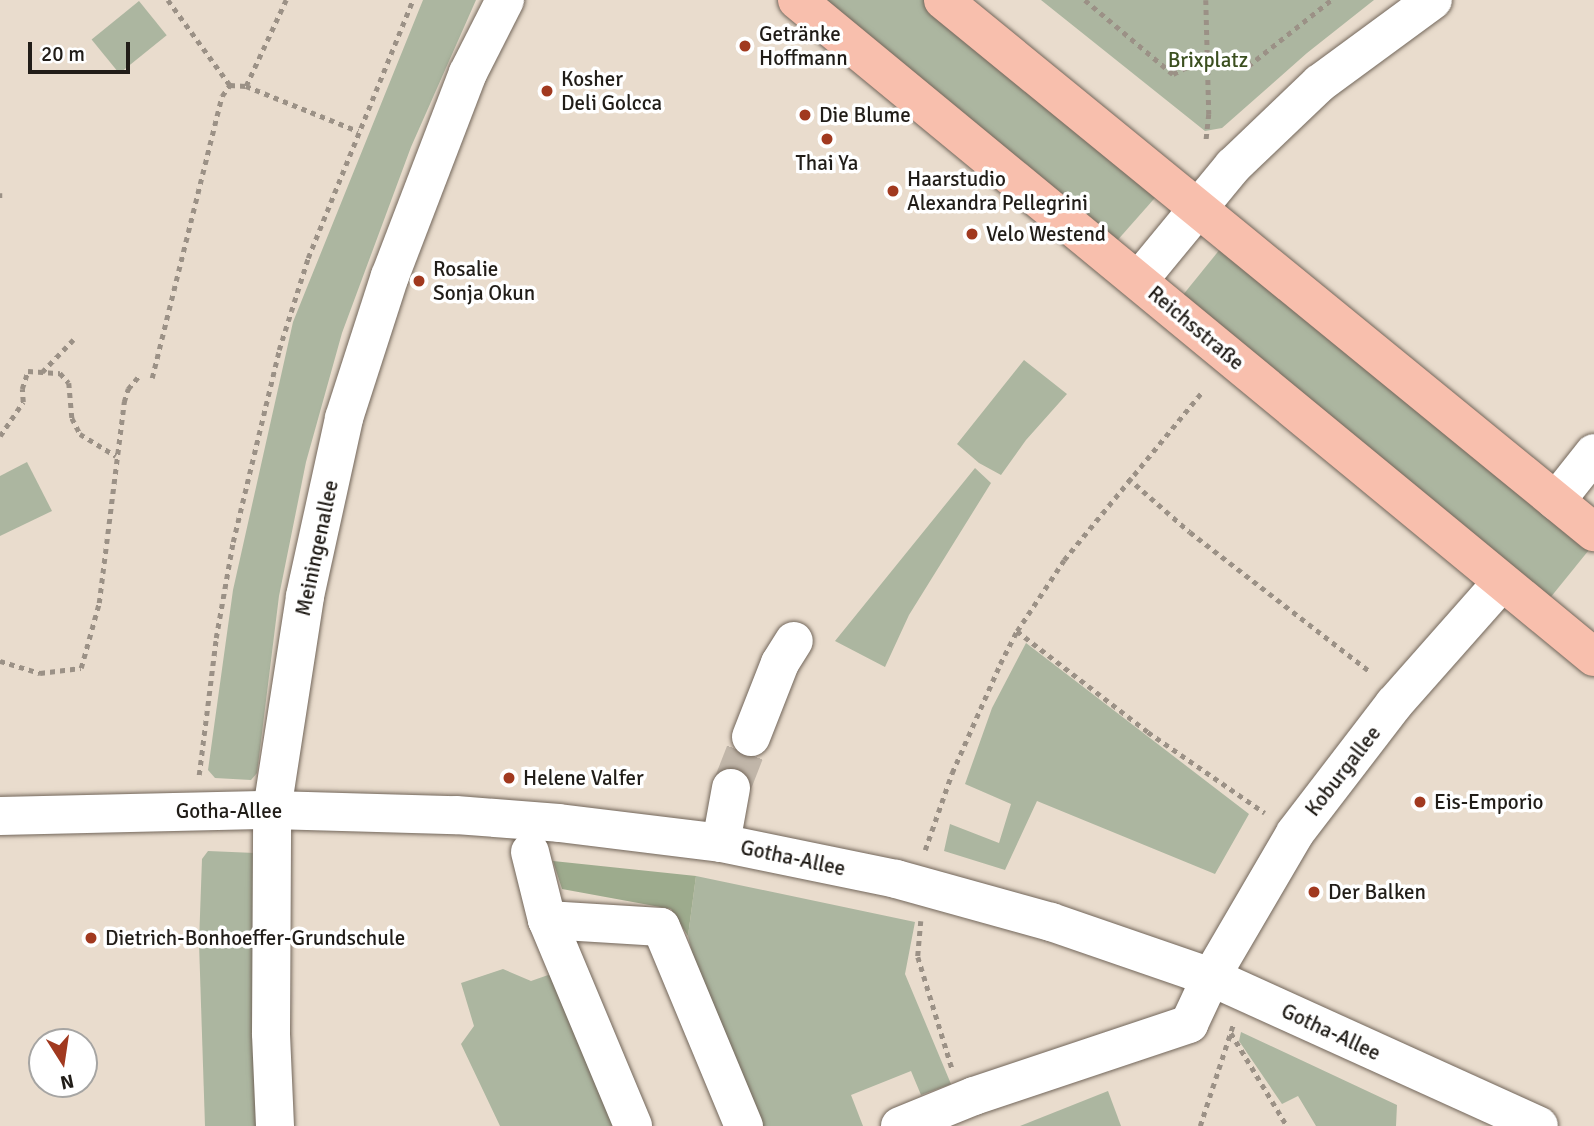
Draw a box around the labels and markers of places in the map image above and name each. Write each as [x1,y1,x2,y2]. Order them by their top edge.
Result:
place label: Getränke Hoffmann [759,21,848,71]
marker: Getränke Hoffmann [737,38,753,54]
place label: Kosher Deli Golcca [561,66,662,116]
marker: Kosher Deli Golcca [539,83,555,99]
place label: Die Blume [819,102,911,128]
marker: Die Blume [797,107,813,123]
marker: Thai Ya [819,131,835,147]
place label: Thai Ya [795,150,859,176]
place label: Haarstudio Alexandra Pellegrini [907,166,1088,216]
marker: Haarstudio Alexandra Pellegrini [885,183,901,199]
place label: Velo Westend [986,221,1106,247]
marker: Velo Westend [964,226,980,242]
place label: Rosalie Sonja Okun [433,256,535,306]
marker: Rosalie Sonja Okun [411,273,427,289]
place label: Helene Valfer [523,765,644,791]
marker: Helene Valfer [501,770,517,786]
place label: Eis-Emporio [1434,789,1543,815]
marker: Eis-Emporio [1412,794,1428,810]
place label: Der Balken [1328,879,1426,905]
marker: Der Balken [1306,884,1322,900]
place label: Dietrich-Bonhoeffer-Grundschule [105,925,405,951]
marker: Dietrich-Bonhoeffer-Grundschule [83,930,99,946]

